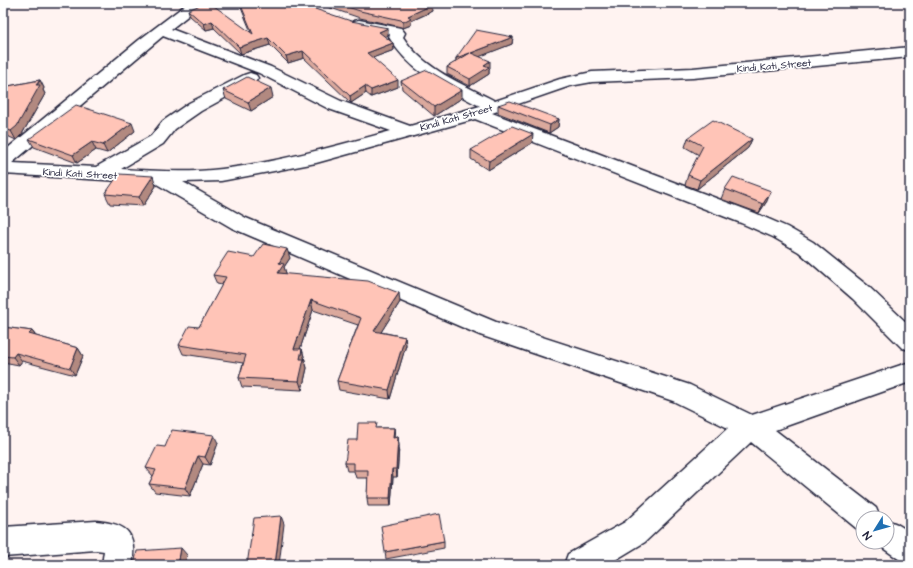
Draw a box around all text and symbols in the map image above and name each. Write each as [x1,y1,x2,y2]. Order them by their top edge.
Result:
street label: Kindi Kati Street [736,56,812,76]
street label: Kindi Kati Street [418,101,494,135]
street label: Kindi Kati Street [42,165,118,183]
north arrow [855,510,895,550]
text: N [859,528,875,543]

